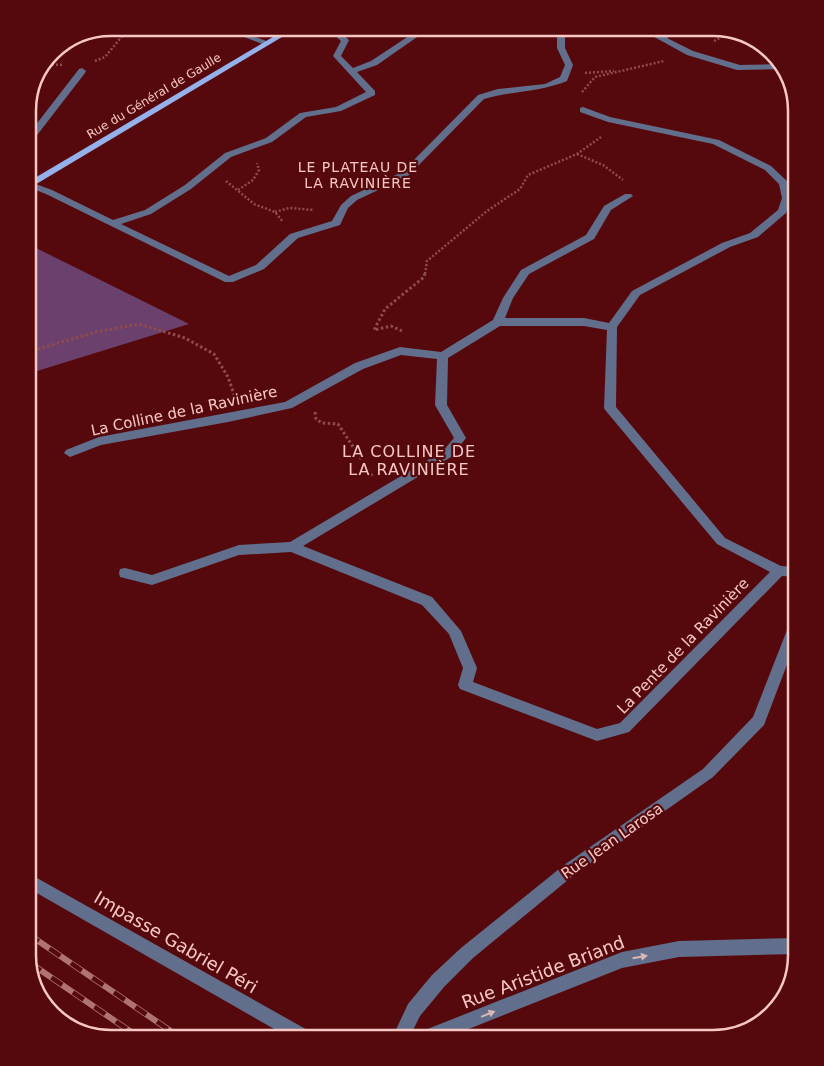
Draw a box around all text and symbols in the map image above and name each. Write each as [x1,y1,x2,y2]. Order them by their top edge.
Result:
street label: Rue du Général de Gaulle [84,50,224,142]
district label: LE PLATEAU DE LA RAVINIÈRE [298,159,418,191]
street label: La Colline de la Ravinière [89,382,279,440]
district label: LA COLLINE DE LA RAVINIÈRE [342,442,476,479]
street label: La Pente de la Ravinière [614,575,752,717]
street label: Rue Jean Larosa [558,799,666,883]
street label: Impasse Gabriel Péri [91,887,261,997]
street label: Rue Aristide Briand [459,931,627,1013]
one-way arrow [632,952,648,960]
one-way arrow [481,1009,495,1017]

